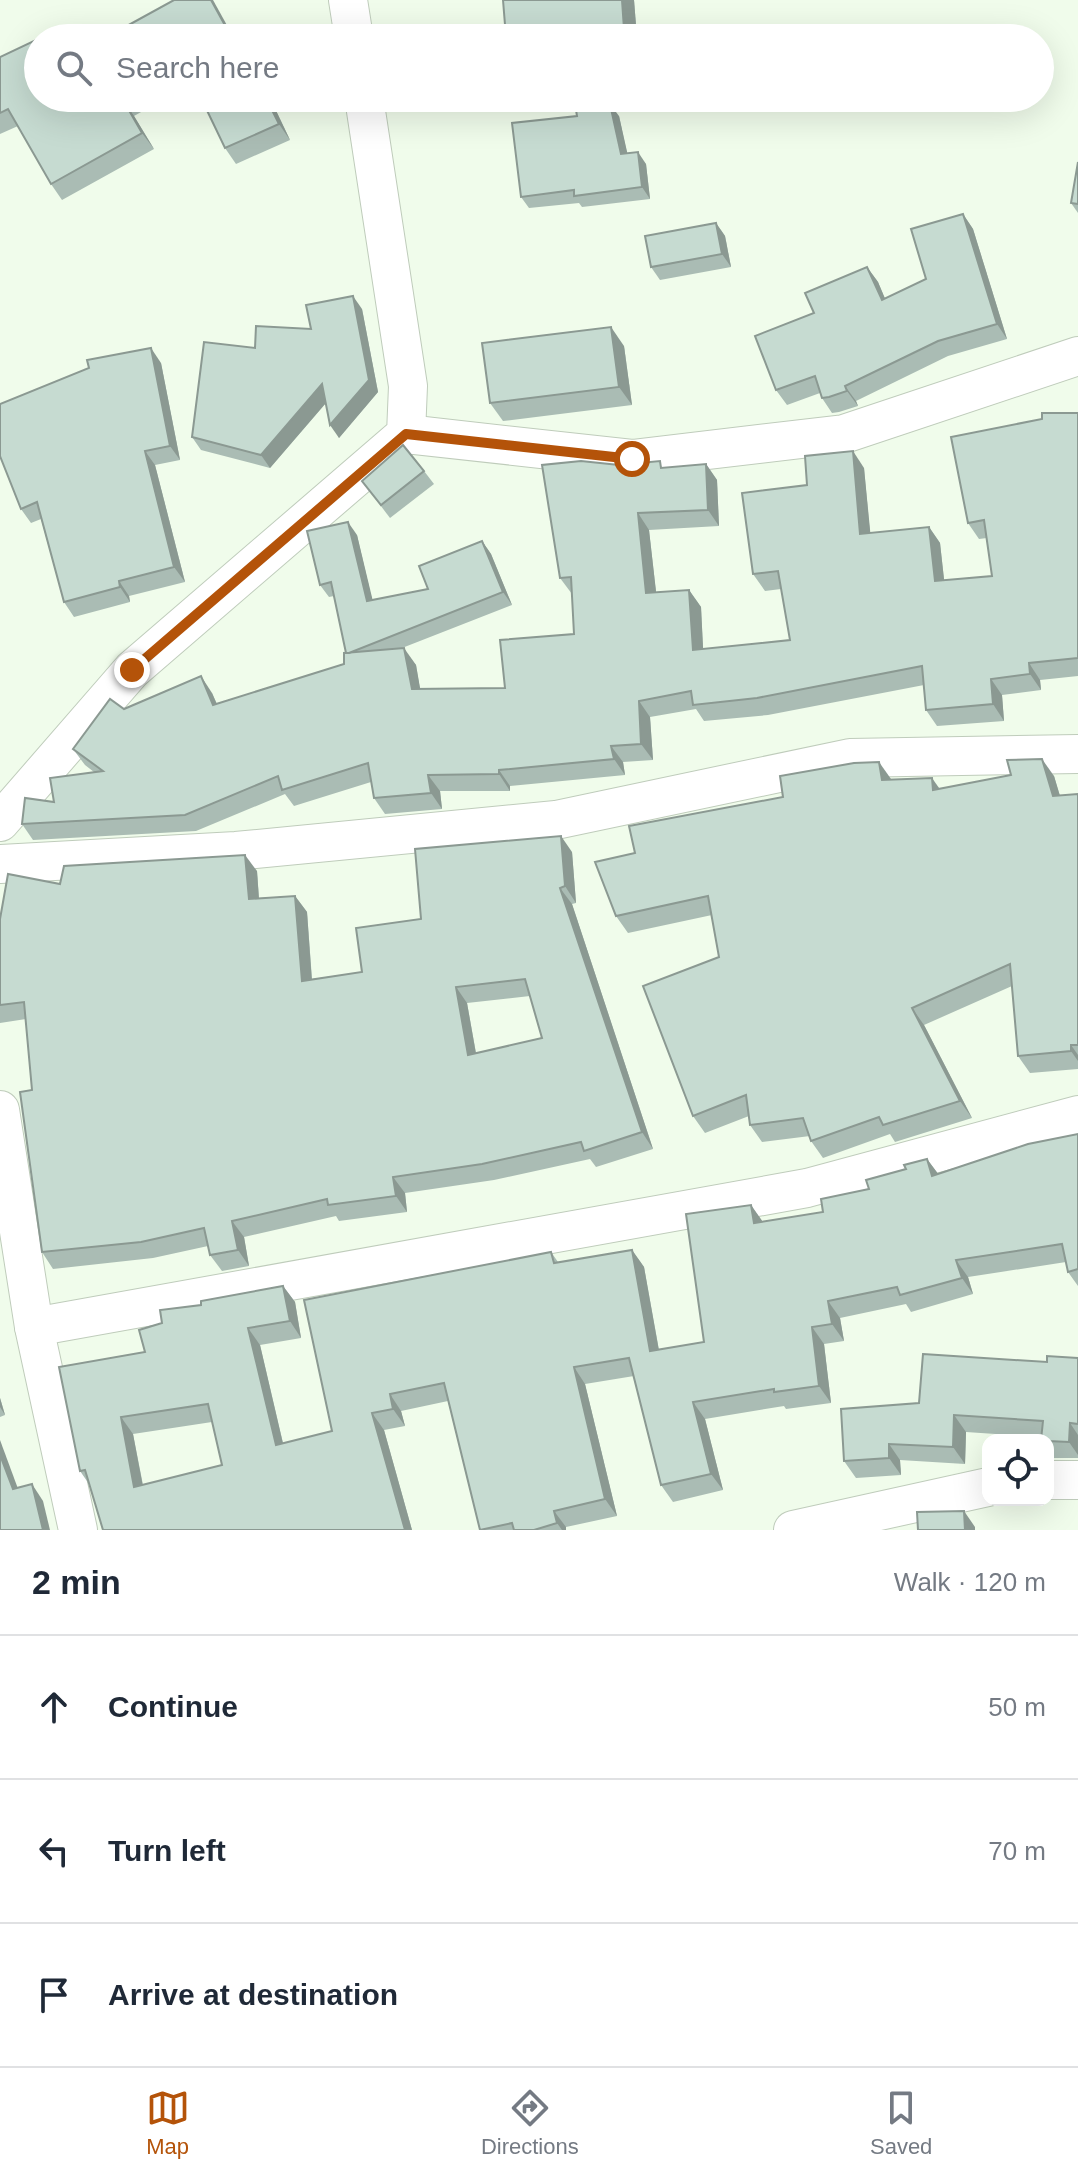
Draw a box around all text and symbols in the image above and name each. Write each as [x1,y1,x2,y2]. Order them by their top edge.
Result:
search box [24,24,1054,112]
icon: search [52,46,96,90]
text: Search here [116,51,279,84]
route start [614,441,650,477]
route end [114,652,150,688]
map controls [982,1434,1054,1506]
button: locate [982,1434,1054,1506]
text: 2 min [32,1563,121,1601]
text: Walk · 120 m [894,1567,1046,1597]
icon: ahead [32,1685,76,1729]
text: Continue [108,1690,238,1723]
text: 50 m [988,1692,1046,1722]
icon: left [32,1829,76,1873]
text: Turn left [108,1834,226,1867]
text: 70 m [988,1836,1046,1866]
icon: arrive [32,1973,76,2017]
text: Arrive at destination [108,1978,398,2011]
tab: Map [146,2086,190,2160]
tab: Directions [481,2086,579,2160]
tab: Saved [870,2086,932,2160]

